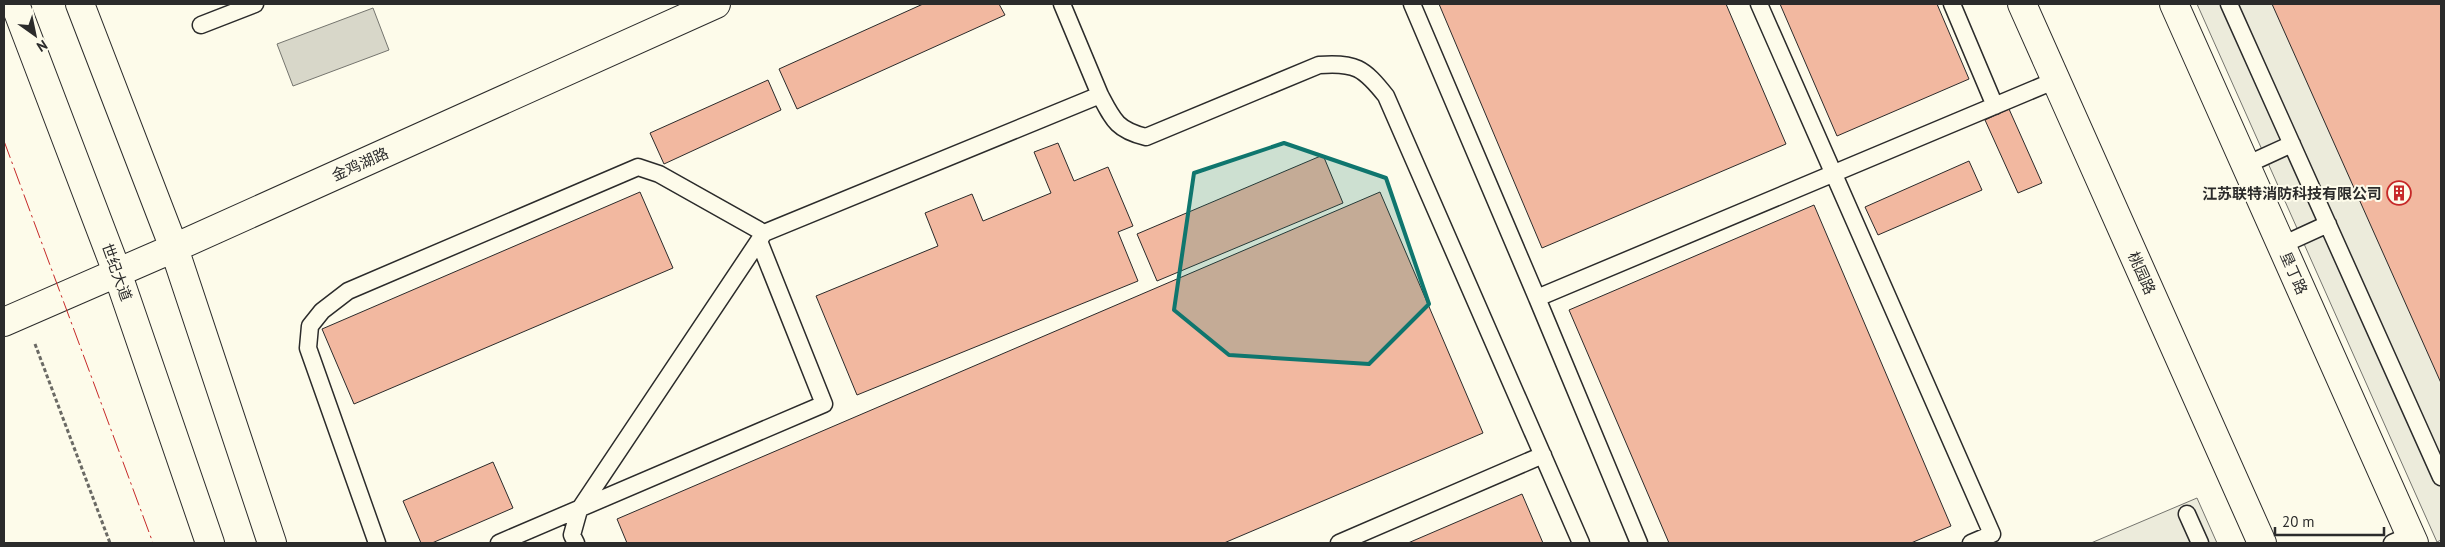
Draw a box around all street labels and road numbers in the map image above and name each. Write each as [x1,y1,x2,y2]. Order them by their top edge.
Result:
street label: 金鸡湖路 [329,143,391,185]
street label: 世纪大道 [98,241,136,303]
street label: 桃园路 [2124,249,2160,297]
street label: 垦丁路 [2276,249,2312,297]

